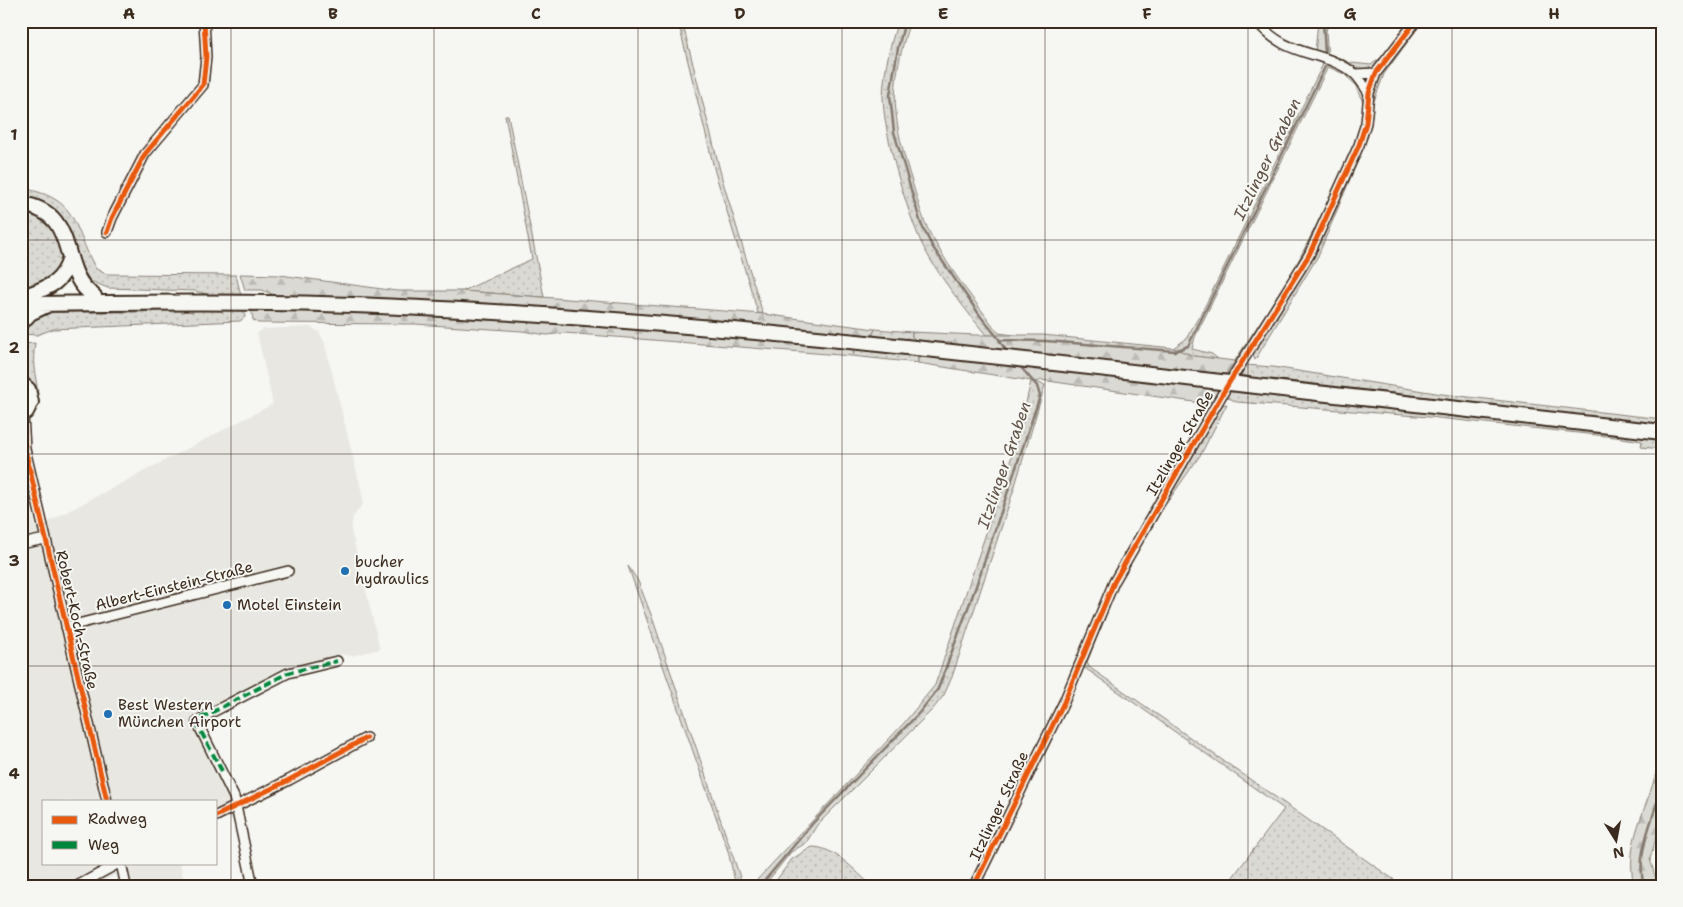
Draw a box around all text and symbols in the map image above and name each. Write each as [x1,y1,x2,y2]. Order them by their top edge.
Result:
text: A [123,3,135,24]
text: B [328,3,338,24]
text: C [531,3,541,24]
text: D [734,3,746,24]
text: E [938,3,948,24]
text: F [1142,3,1152,24]
text: G [1344,3,1357,24]
text: H [1548,3,1560,24]
water label: Itzlinger Graben [1228,95,1306,224]
text: 1 [10,124,18,145]
text: 2 [8,337,20,358]
street label: Itzlinger Straße [1142,387,1218,499]
water label: Itzlinger Graben [972,399,1036,532]
street label: Robert-Koch-Straße [51,548,103,692]
text: 3 [8,550,20,571]
place label: bucher hydraulics [355,552,429,589]
street label: Albert-Einstein-Straße [93,557,255,615]
marker: bucher hydraulics [339,565,351,577]
place label: Motel Einstein [237,595,342,615]
marker: Motel Einstein [221,599,233,611]
place label: Best Western München Airport [118,695,241,732]
marker: Best Western München Airport [102,708,114,720]
street label: Itzlinger Straße [965,748,1033,864]
text: 4 [8,763,20,784]
legend [42,800,218,864]
text: Radweg [88,809,147,829]
north arrow [1590,814,1640,864]
text: Weg [88,835,119,855]
text: N [1611,843,1626,863]

